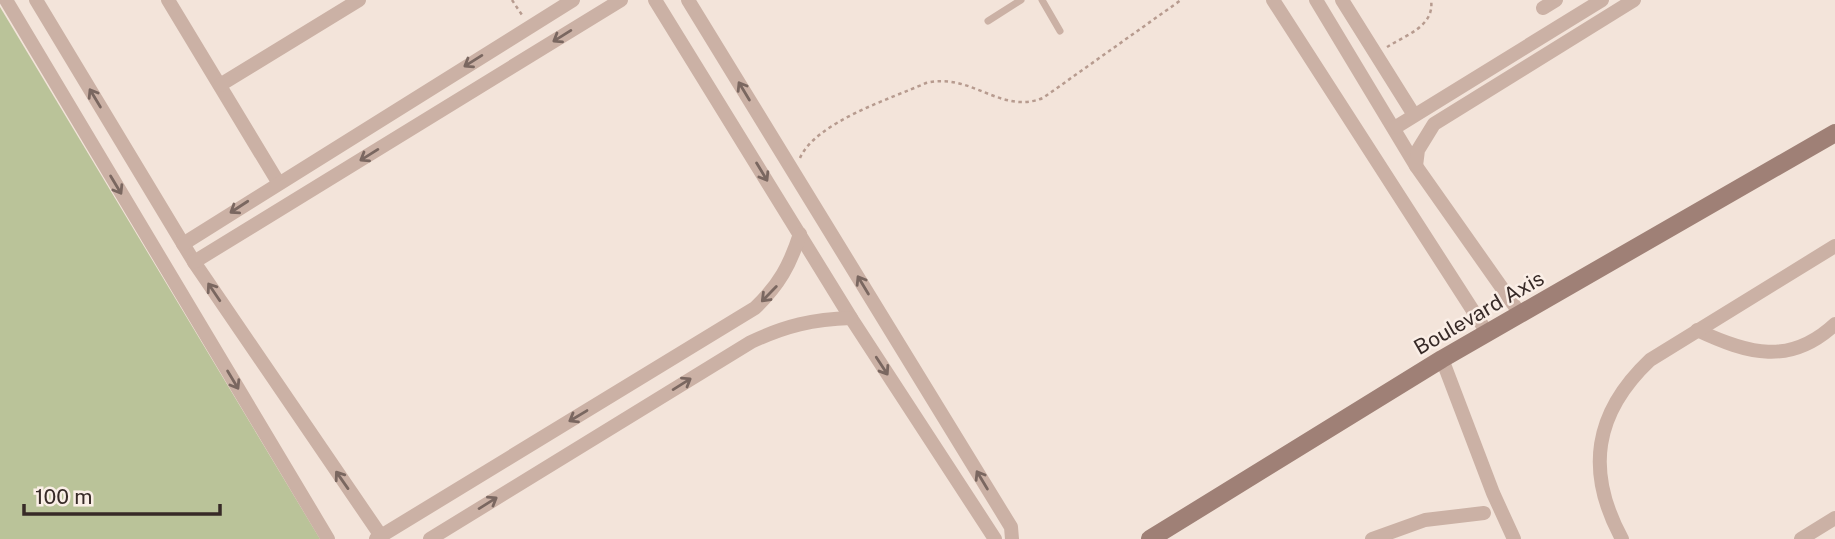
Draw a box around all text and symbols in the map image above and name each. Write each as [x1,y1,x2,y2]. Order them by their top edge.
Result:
one-way arrow [553,29,573,43]
one-way arrow [464,55,484,69]
one-way arrow [737,82,751,102]
one-way arrow [88,89,102,109]
one-way arrow [359,148,379,162]
one-way arrow [755,162,769,182]
one-way arrow [109,175,123,195]
one-way arrow [229,201,249,215]
street label: Boulevard Axis [1409,265,1548,360]
one-way arrow [856,276,870,296]
one-way arrow [207,283,221,302]
one-way arrow [761,285,778,302]
one-way arrow [874,356,889,375]
one-way arrow [226,370,240,390]
one-way arrow [671,377,691,391]
one-way arrow [569,410,589,424]
one-way arrow [974,470,988,490]
one-way arrow [335,471,349,490]
scale bar [24,472,220,516]
text: 100 m [35,484,92,509]
one-way arrow [478,496,497,511]

